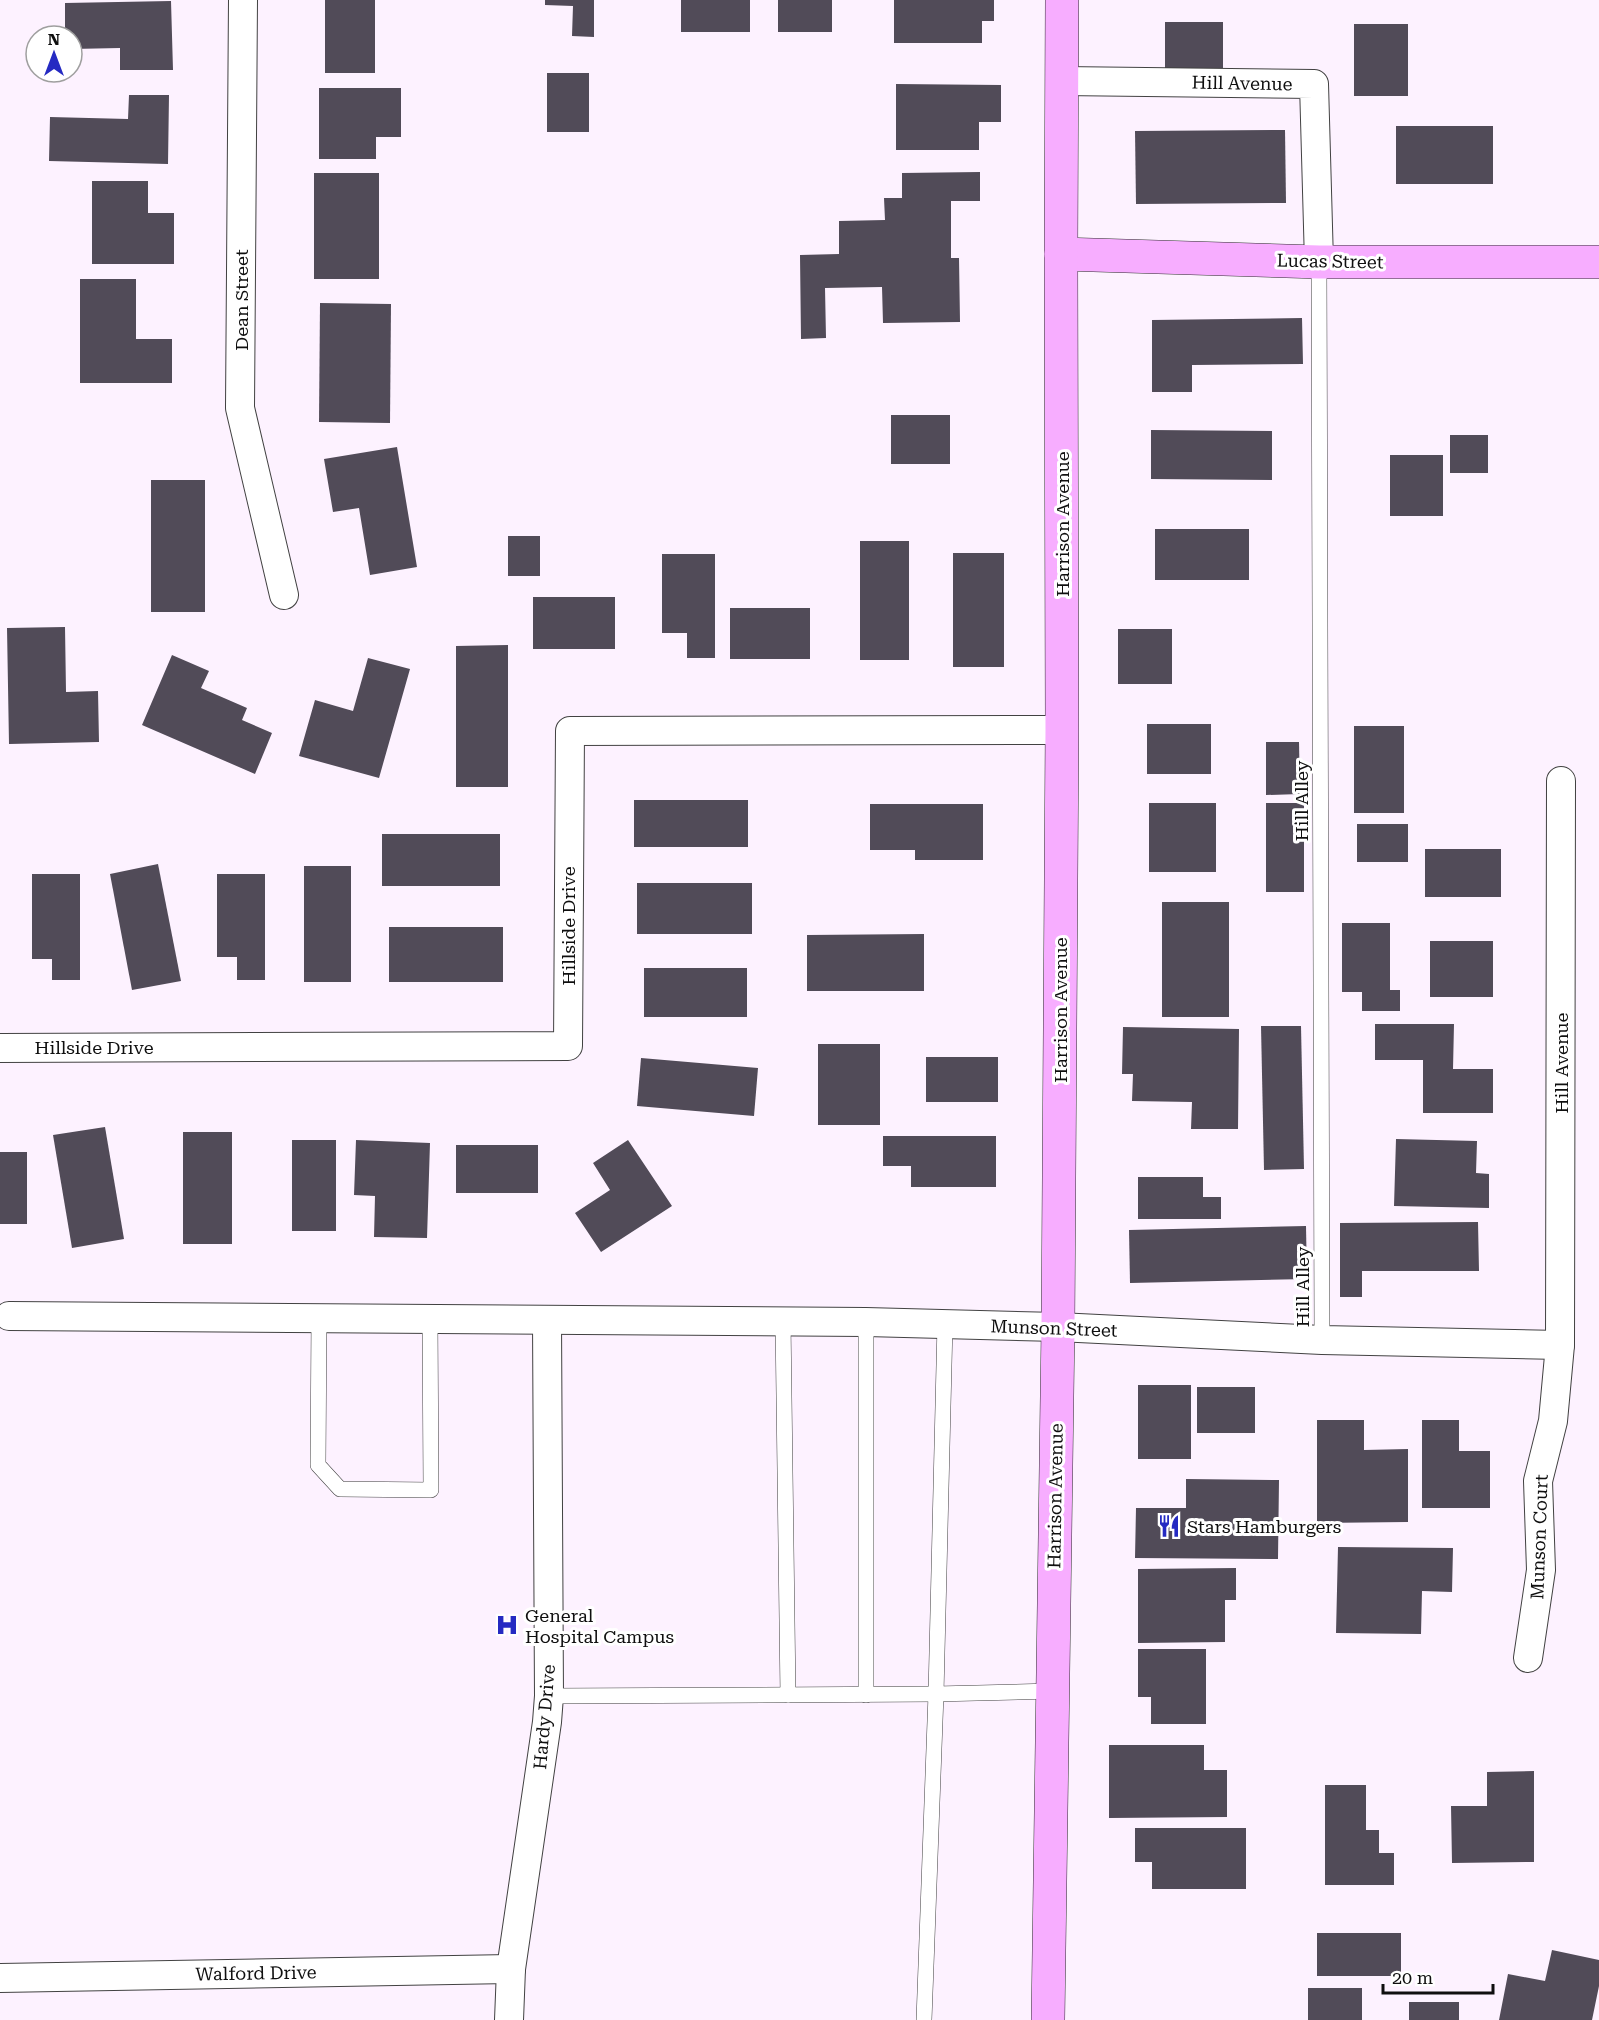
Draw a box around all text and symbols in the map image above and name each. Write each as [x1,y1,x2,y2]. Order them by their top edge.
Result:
north arrow [24,24,84,84]
text: N [48,30,60,49]
street label: Hill Avenue [1191,72,1293,94]
street label: Dean Street [231,249,252,351]
street label: Lucas Street [1276,250,1384,272]
street label: Harrison Avenue [1052,451,1073,597]
street label: Hill Alley [1291,760,1312,841]
street label: Hillside Drive [558,866,579,986]
street label: Harrison Avenue [1050,937,1071,1083]
street label: Hill Avenue [1551,1012,1572,1113]
street label: Hillside Drive [34,1037,154,1058]
street label: Hill Alley [1292,1246,1313,1327]
street label: Munson Street [990,1315,1118,1341]
street label: Harrison Avenue [1043,1423,1067,1569]
street label: Munson Court [1526,1474,1552,1600]
restaurant icon: Stars Hamburgers [1156,1513,1182,1539]
place label: Stars Hamburgers [1187,1516,1341,1537]
place label: General Hospital Campus [525,1605,674,1647]
hospital icon: General Hospital Campus [494,1612,520,1638]
street label: Hardy Drive [529,1663,559,1770]
scale bar [1383,1957,1492,1995]
street label: Walford Drive [195,1961,317,1985]
text: 20 m [1392,1967,1433,1988]

